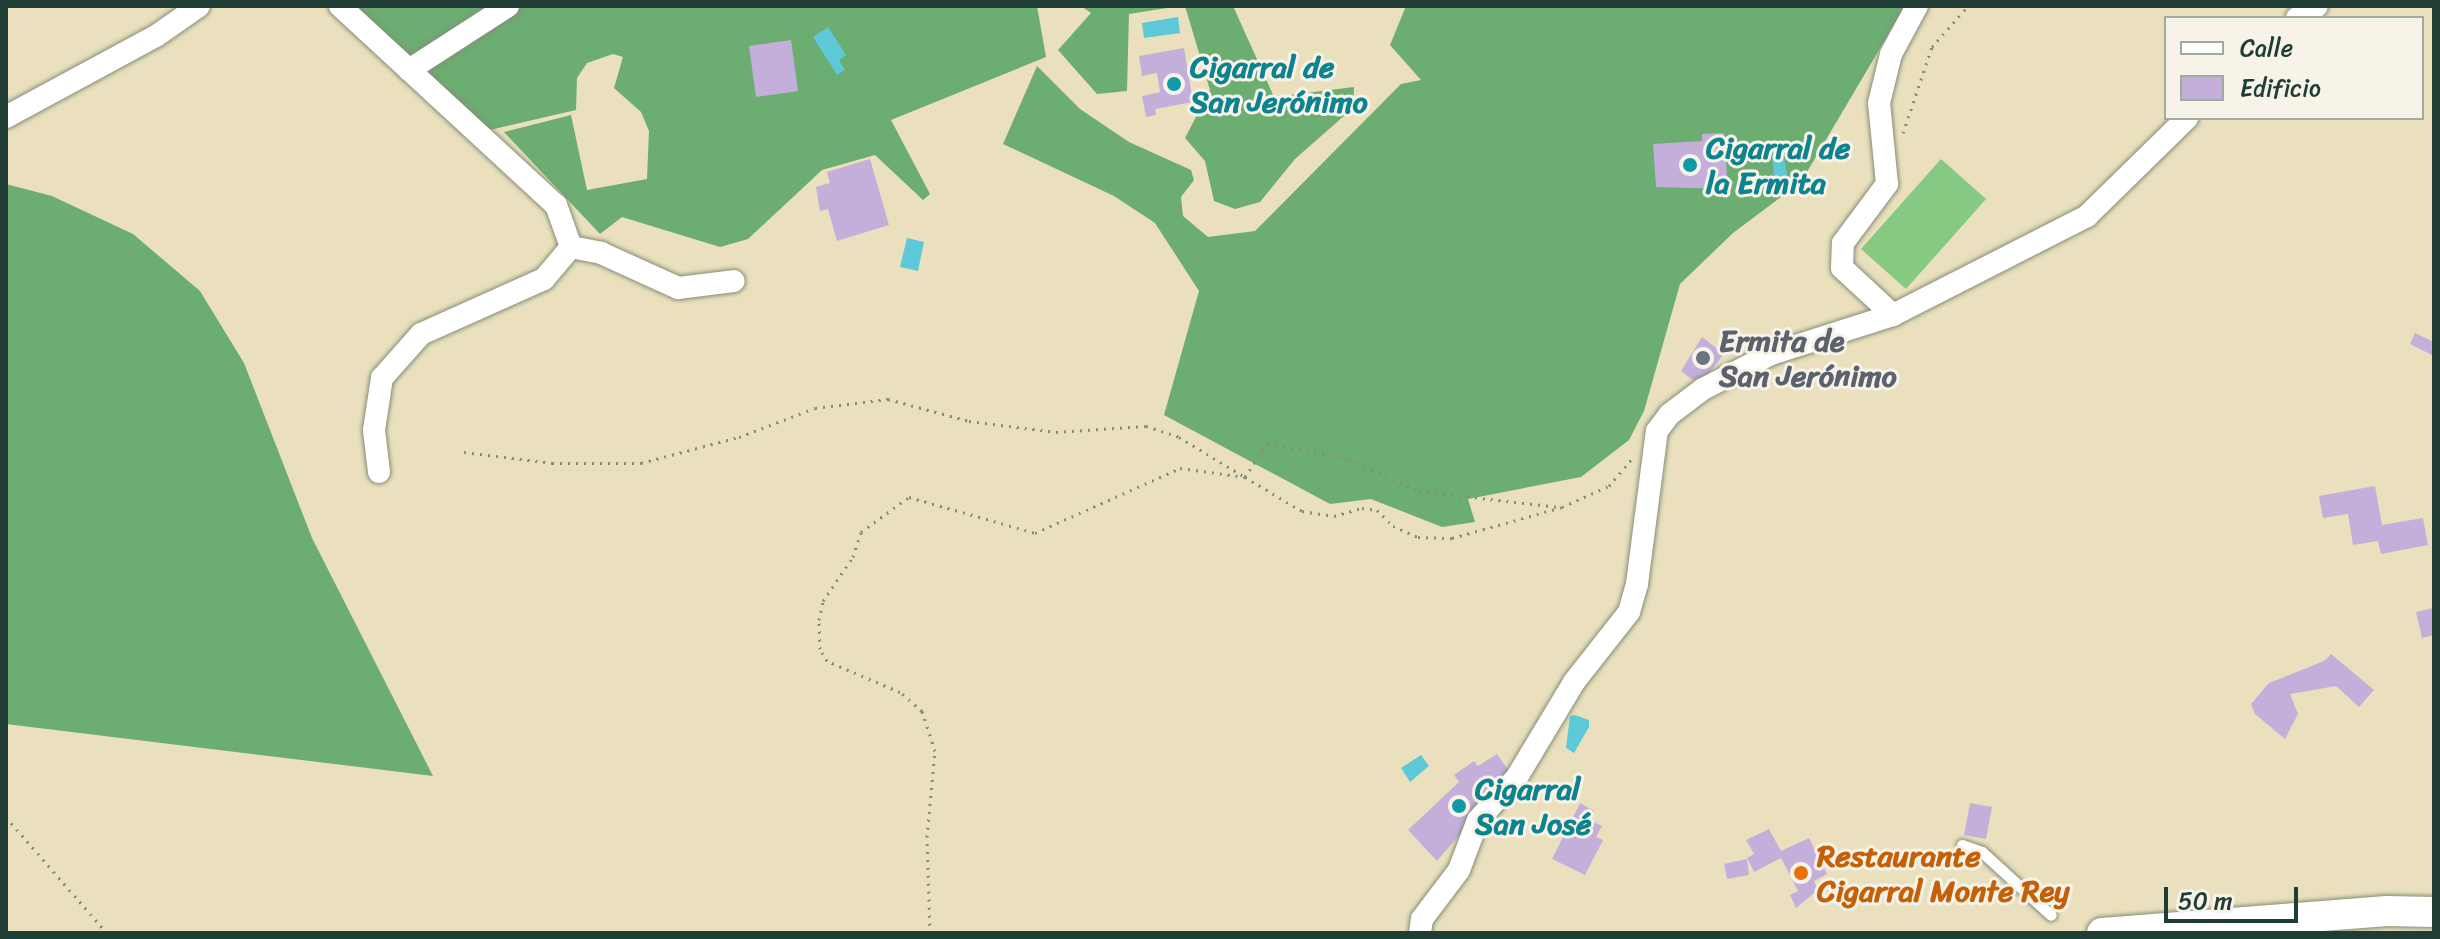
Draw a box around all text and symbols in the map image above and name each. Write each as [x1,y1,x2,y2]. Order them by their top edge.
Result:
legend [2164,16,2424,120]
text: Calle [2240,27,2293,69]
place label: Cigarral de San Jerónimo [1190,49,1367,120]
text: Edificio [2240,67,2321,109]
marker: Cigarral de San Jerónimo [1165,75,1183,93]
place label: Cigarral de la Ermita [1706,130,1850,200]
marker: Cigarral de la Ermita [1681,156,1699,174]
place label: Ermita de San Jerónimo [1719,323,1896,394]
marker: Ermita de San Jerónimo [1694,349,1712,367]
place label: Cigarral San José [1475,771,1591,842]
marker: Cigarral San José [1450,797,1468,815]
place label: Restaurante Cigarral Monte Rey [1817,838,2072,908]
marker: Restaurante Cigarral Monte Rey [1792,864,1810,882]
scale bar [2168,871,2302,921]
text: 50 m [2178,880,2233,922]

